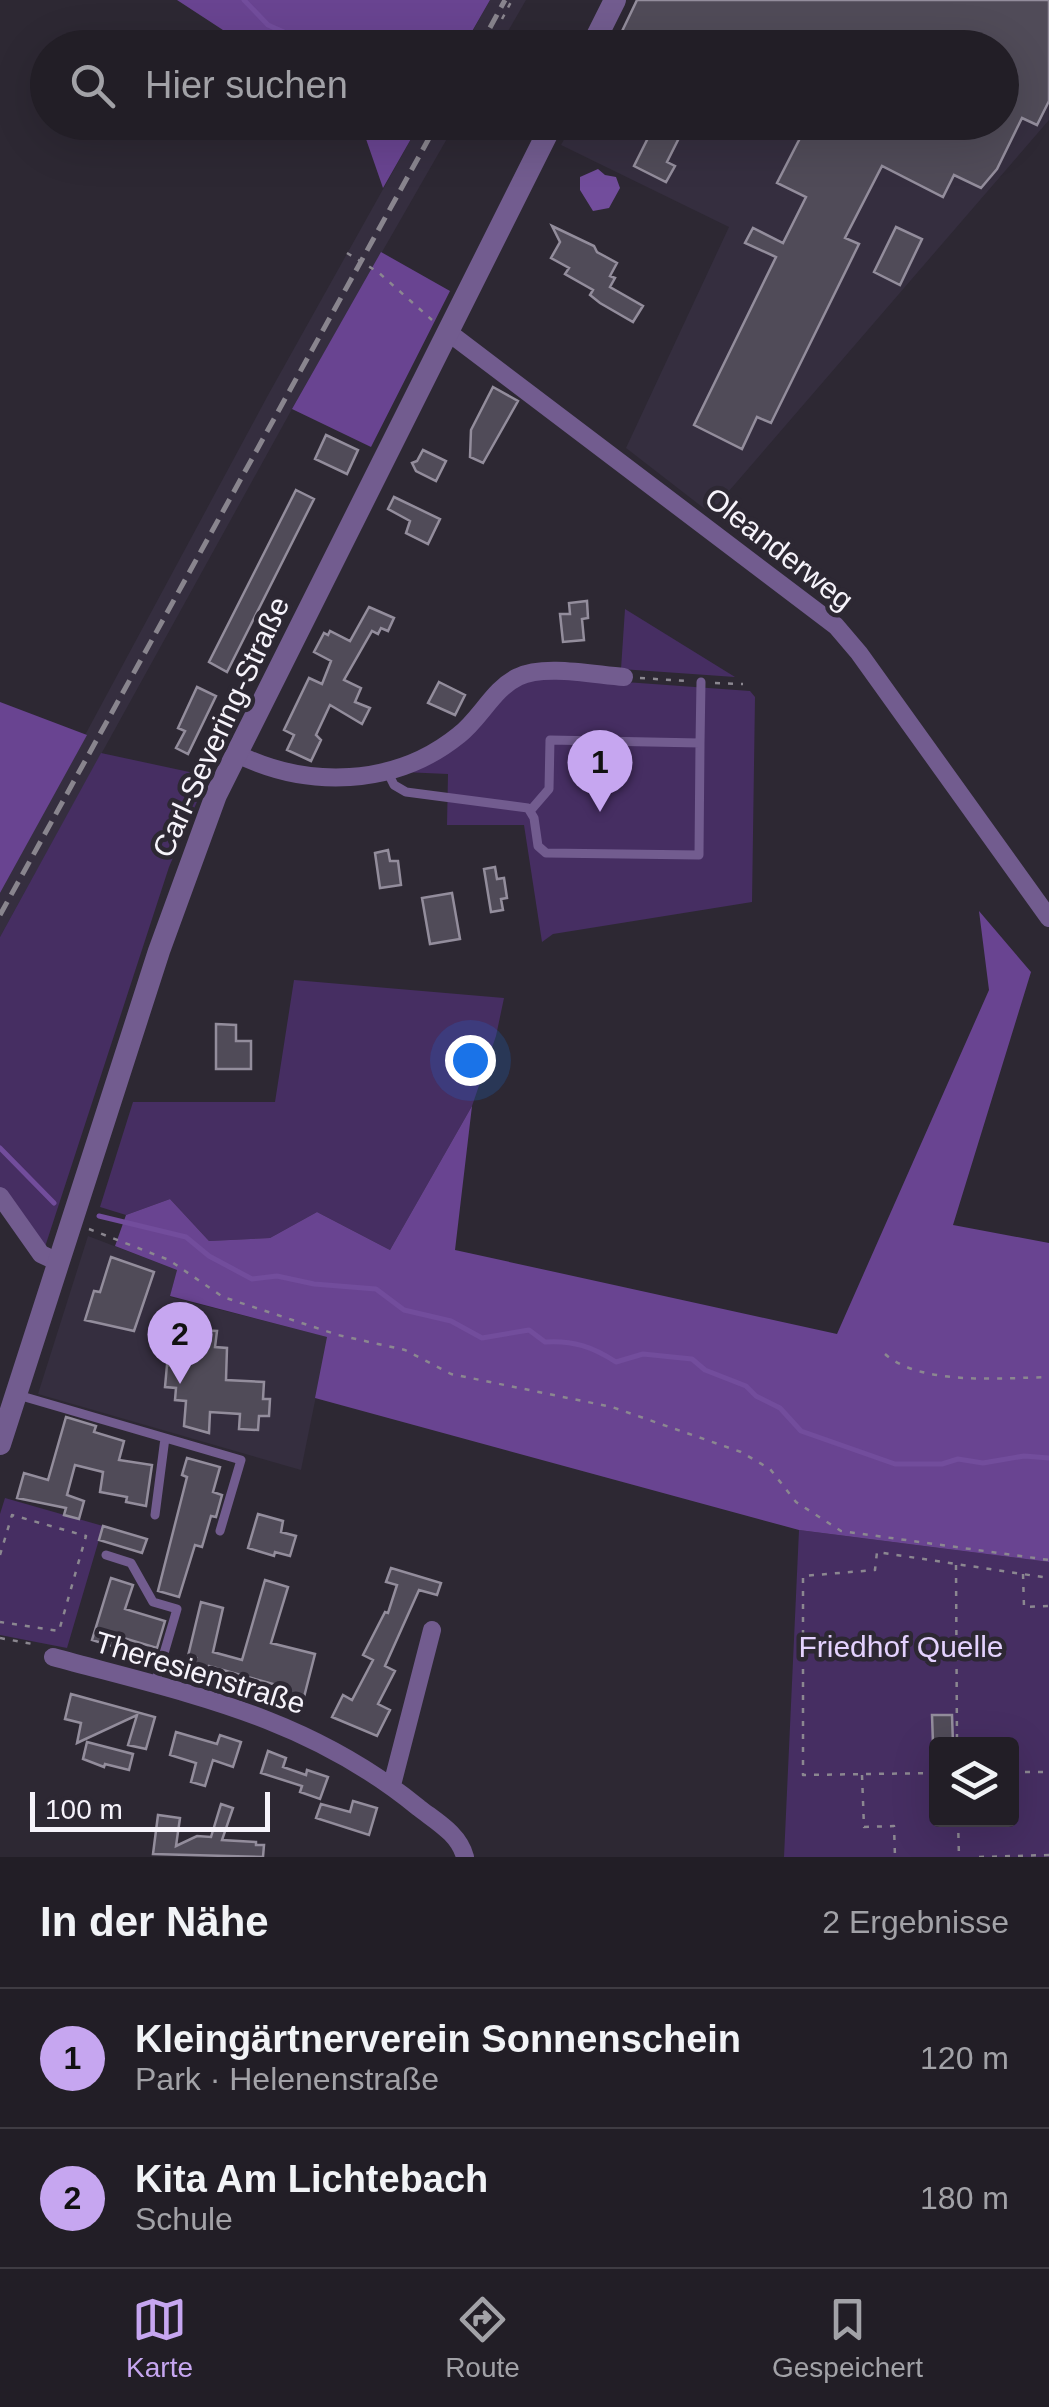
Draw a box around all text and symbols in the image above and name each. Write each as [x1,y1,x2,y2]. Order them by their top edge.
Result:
search box [30,30,1019,140]
icon: search [65,58,120,113]
text: Hier suchen [145,64,348,106]
street label: Oleanderweg [699,481,860,617]
street label: Carl-Severing-Straße [146,591,295,862]
pin: 1 [568,730,632,812]
your location [445,1035,496,1086]
pin: 2 [148,1302,212,1384]
street label: Theresienstraße [91,1625,309,1720]
park label: Friedhof Quelle [798,1630,1004,1663]
map controls [929,1737,1019,1827]
button: layers [929,1737,1019,1827]
scale bar [30,1787,270,1832]
text: 100 m [45,1794,123,1825]
text: In der Nähe [40,1898,269,1945]
text: 2 Ergebnisse [822,1904,1009,1940]
text: Kleingärtnerverein Sonnenschein [135,2018,741,2060]
text: 1 [64,2040,81,2076]
text: 120 m [920,2040,1009,2076]
text: Park · Helenenstraße [135,2061,439,2097]
text: Kita Am Lichtebach [135,2158,488,2200]
text: 2 [64,2180,81,2216]
text: 180 m [920,2180,1009,2216]
text: Schule [135,2201,233,2237]
tab: Karte [126,2292,193,2384]
tab: Route [445,2292,520,2384]
tab: Gespeichert [772,2292,923,2384]

